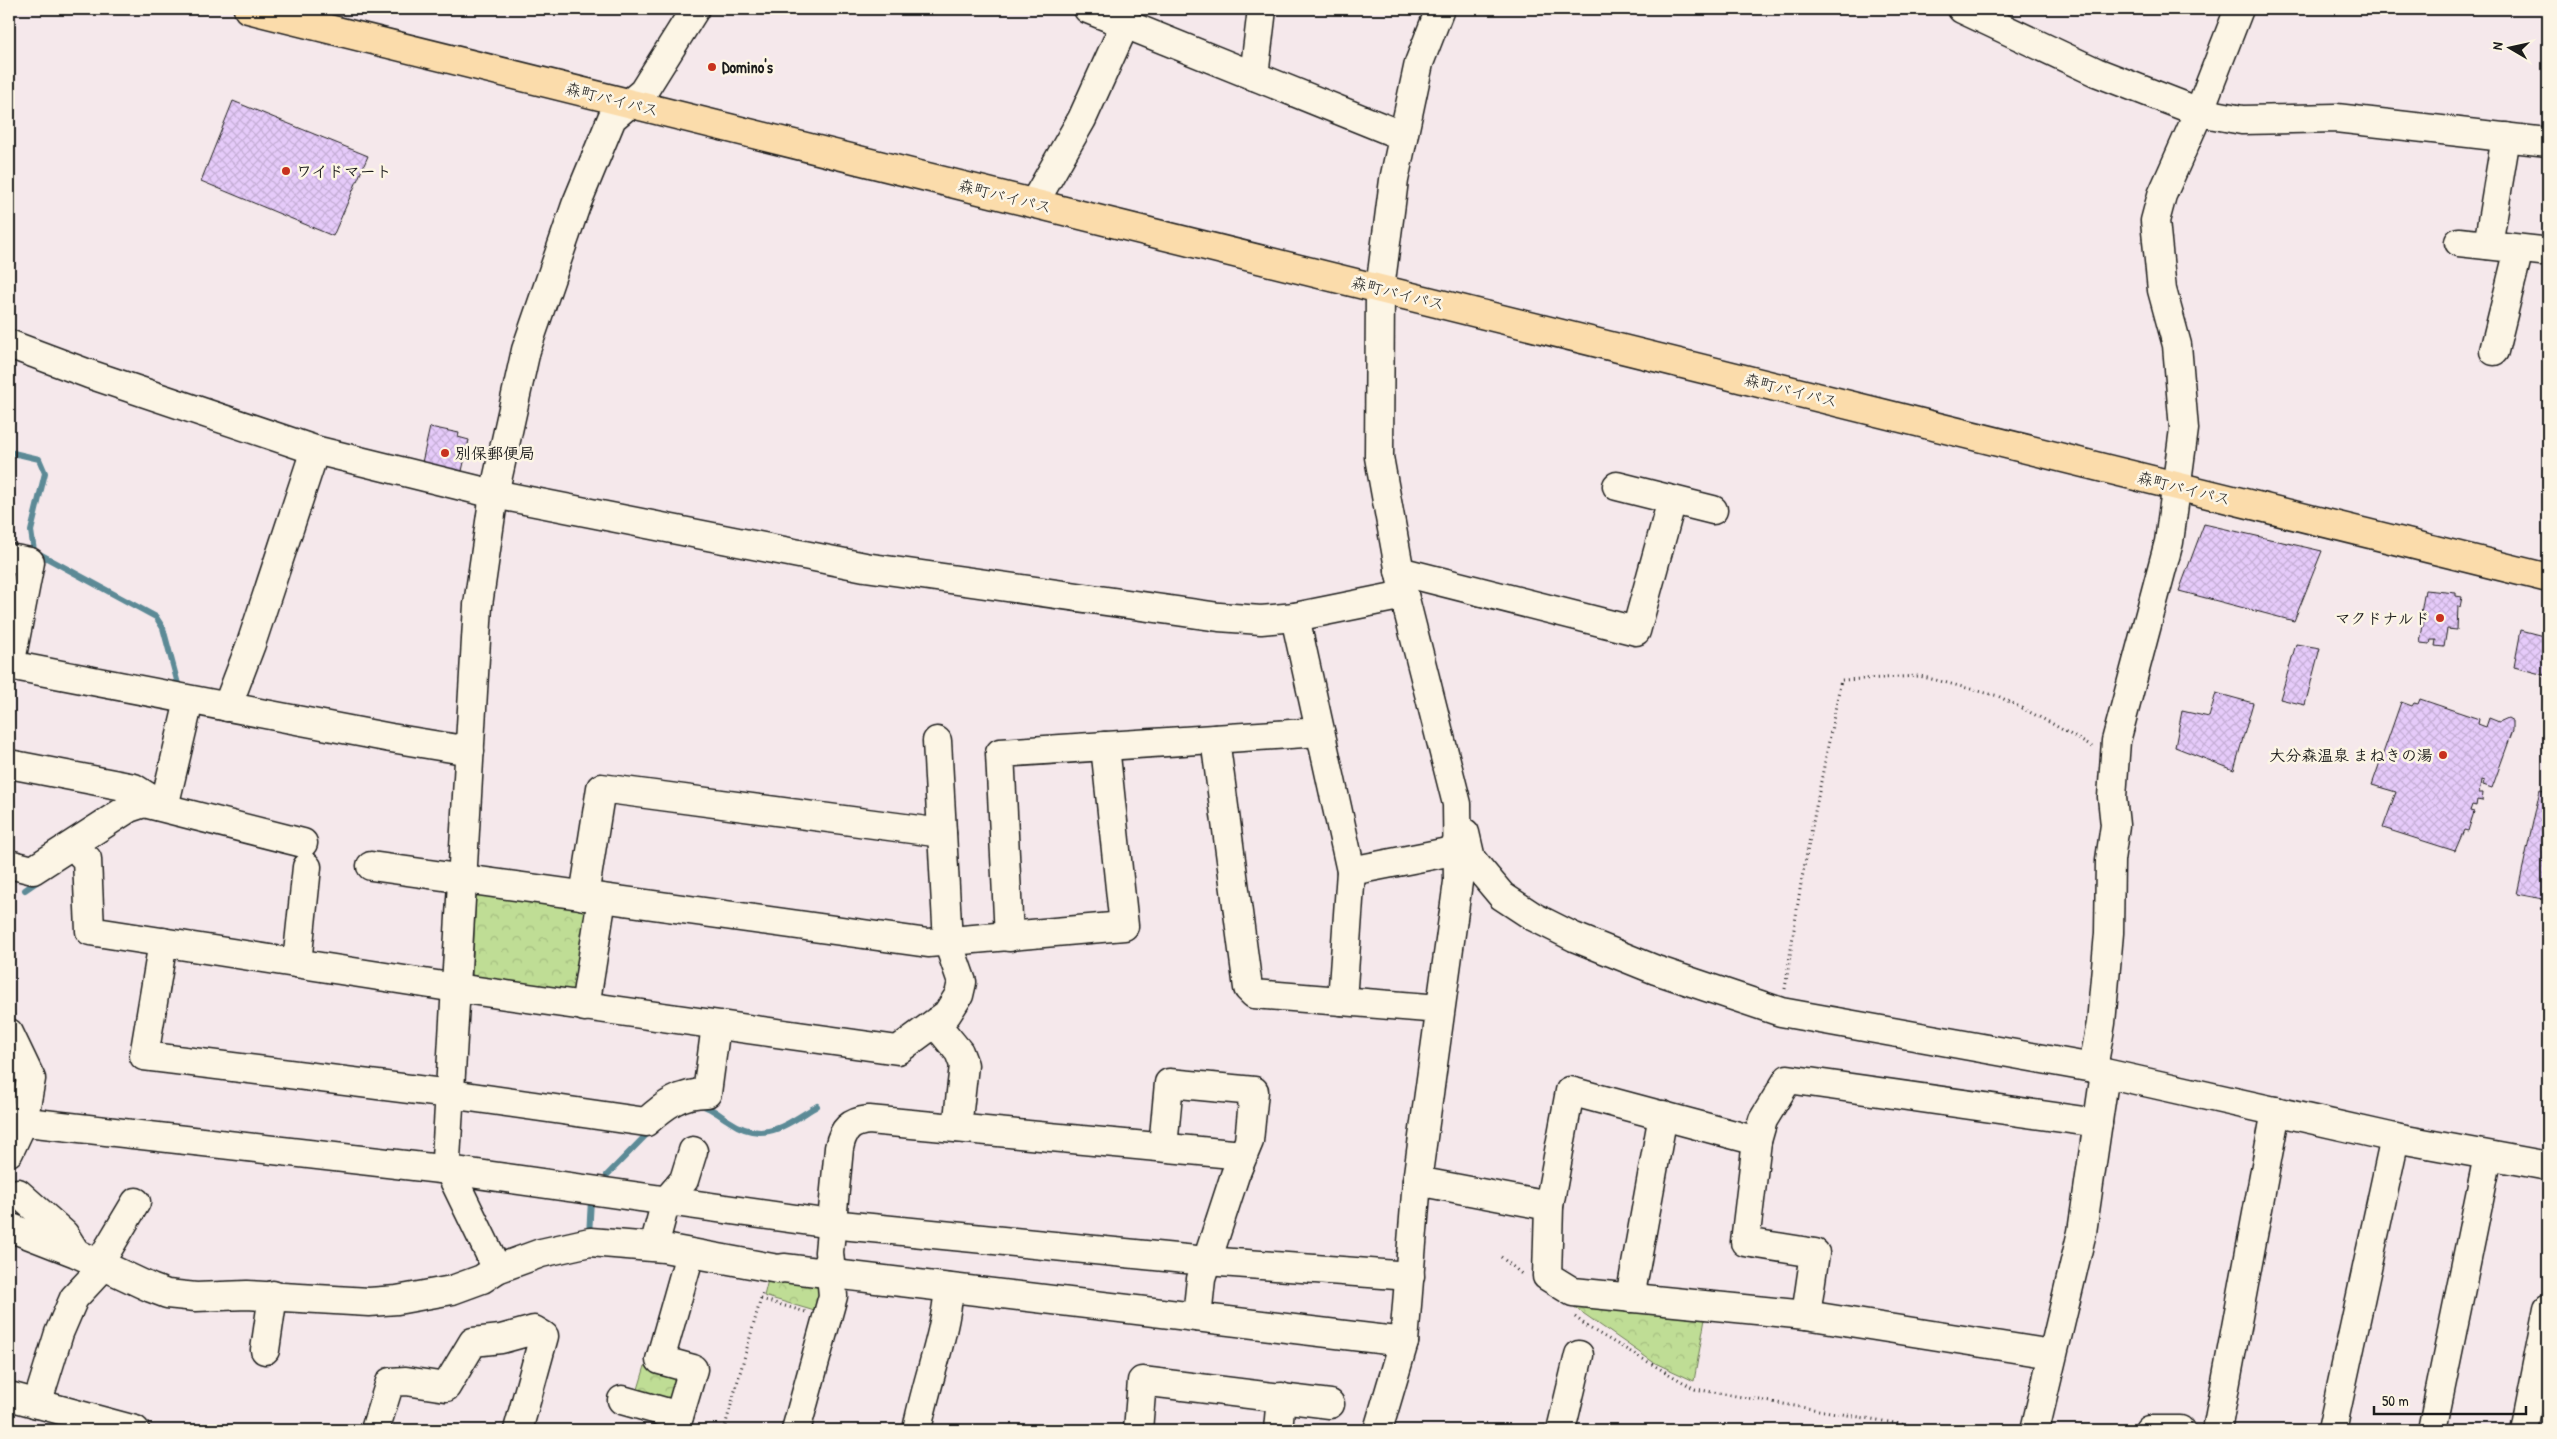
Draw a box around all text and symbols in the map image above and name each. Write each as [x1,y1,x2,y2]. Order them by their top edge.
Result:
north arrow [2484,22,2534,72]
text: N [2487,40,2507,51]
place label: Domino's [722,56,774,78]
marker: Domino's [706,61,718,73]
street label: 森町バイパス [563,77,661,121]
place label: ワイドマート [296,160,392,182]
marker: ワイドマート [280,165,292,177]
street label: 森町バイパス [956,174,1054,218]
street label: 森町バイパス [1349,271,1447,315]
street label: 森町バイパス [1742,368,1840,412]
place label: 別保郵便局 [455,442,535,464]
marker: 別保郵便局 [439,447,451,459]
street label: 森町バイパス [2135,466,2233,510]
place label: マクドナルド [2335,607,2430,629]
marker: マクドナルド [2434,612,2446,624]
place label: 大分森温泉 まねきの湯 [2269,744,2433,766]
marker: 大分森温泉 まねきの湯 [2437,749,2449,761]
scale bar [2374,1384,2527,1416]
text: 50 m [2382,1390,2409,1411]

